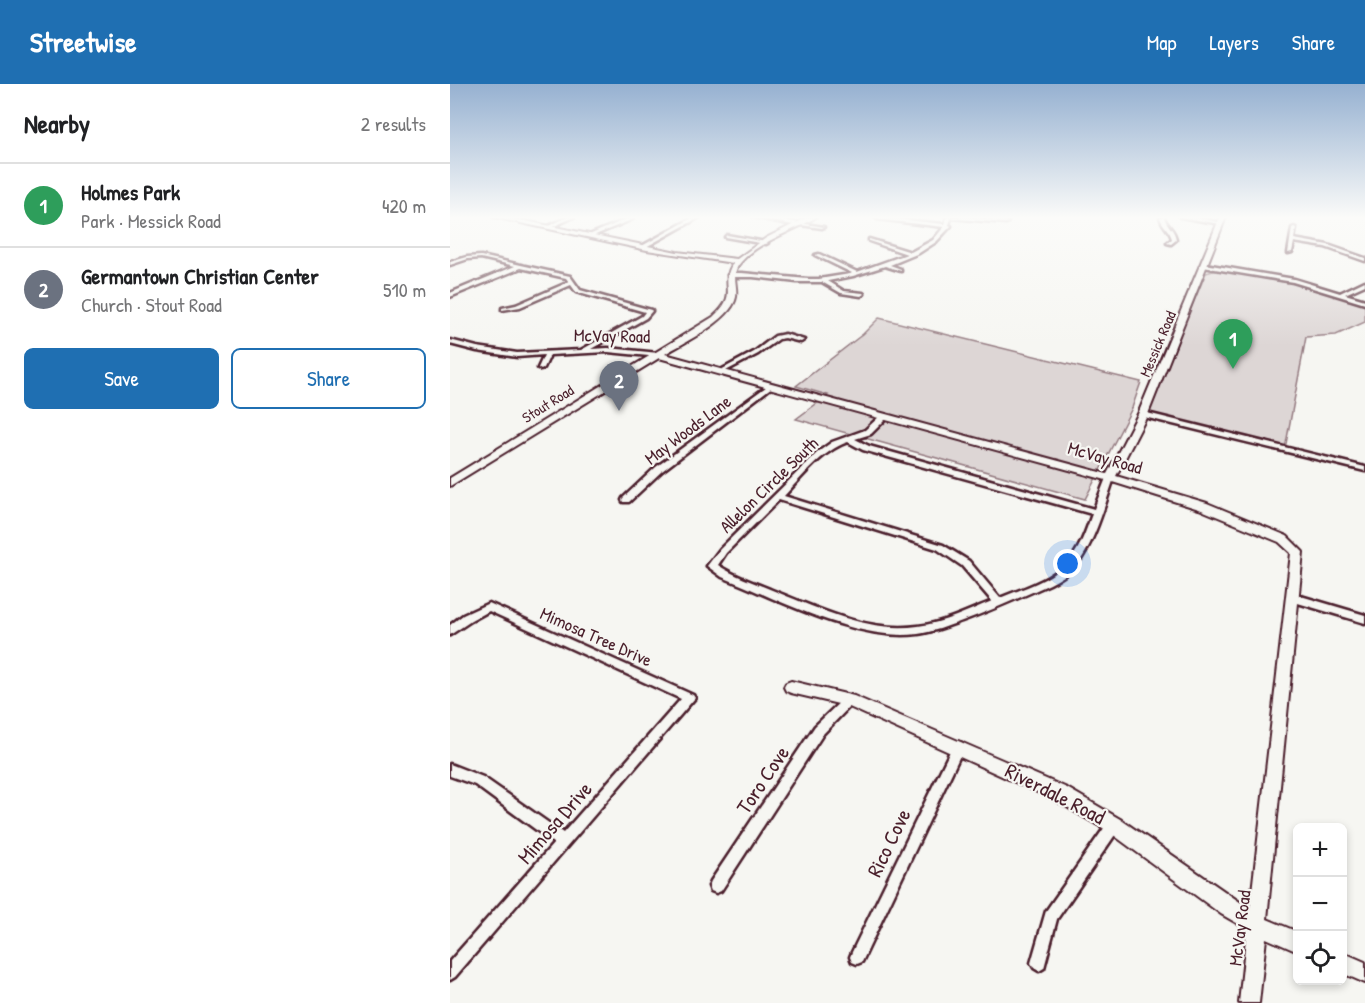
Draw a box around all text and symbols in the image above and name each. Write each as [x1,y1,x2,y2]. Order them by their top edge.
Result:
text: Streetwise [30,23,136,61]
text: Map [1147,28,1176,57]
text: Layers [1209,28,1259,57]
text: Share [1292,28,1335,57]
text: Nearby [24,106,90,141]
text: 2 results [361,110,426,137]
text: Holmes Park [81,177,180,207]
text: 1 [40,192,47,219]
text: 420 m [382,192,426,219]
text: Park · Messick Road [81,207,221,234]
text: Germantown Christian Center [81,261,319,291]
text: 2 [39,276,48,303]
text: 510 m [383,276,426,303]
text: Church · Stout Road [81,291,222,318]
street label: Messick Road [1134,307,1181,380]
pin: 1 [1214,320,1252,369]
street label: McVay Road [574,322,650,349]
button: Save [24,348,219,409]
button: Share [231,348,426,409]
pin: 2 [600,362,638,411]
street label: Stout Road [518,379,578,428]
street label: May Woods Lane [639,389,736,470]
street label: Allelon Circle South [714,431,824,538]
street label: McVay Road [1065,435,1145,480]
your location [1053,549,1082,578]
street label: Mimosa Tree Drive [536,601,656,672]
street label: Toro Cove [729,740,796,820]
street label: Riverdale Road [1000,756,1110,831]
street label: Mimosa Drive [511,775,599,870]
street label: Rico Cove [860,804,917,882]
map controls [1293,823,1347,985]
button: + [1293,823,1347,877]
button: − [1293,877,1347,931]
street label: McVay Road [1222,889,1257,967]
button: locate [1293,931,1347,985]

